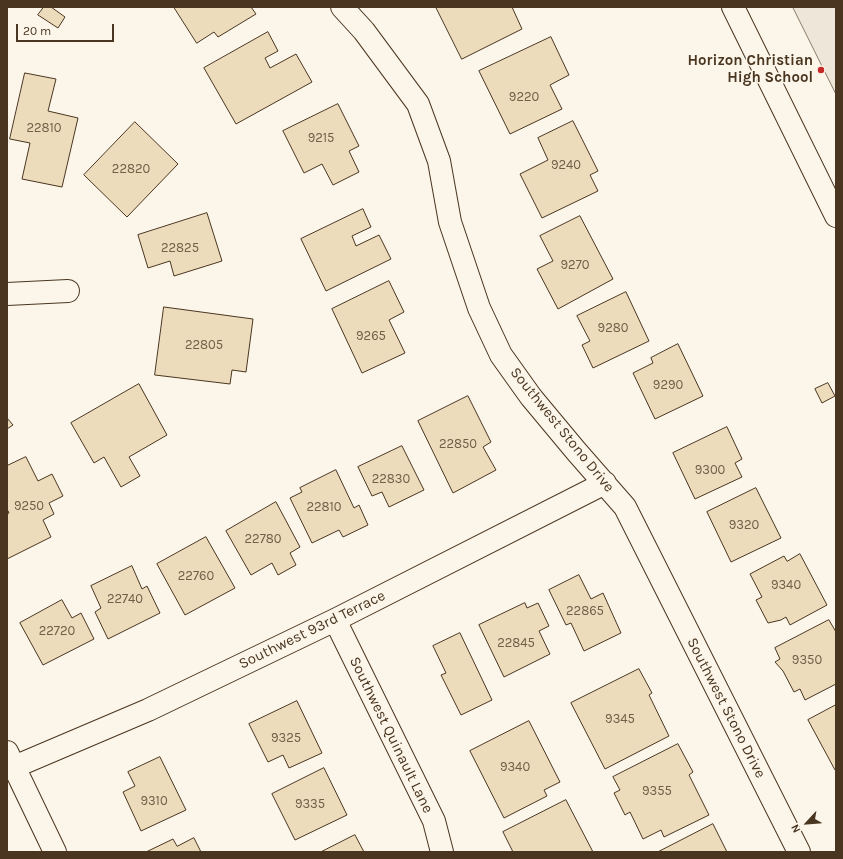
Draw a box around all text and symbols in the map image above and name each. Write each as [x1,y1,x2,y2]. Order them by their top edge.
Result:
scale bar [18,16,116,42]
text: 20 m [23,24,51,38]
place label: Horizon Christian High School [688,52,813,87]
marker: Horizon Christian High School [816,65,826,75]
house number: 9220 [509,89,539,105]
house number: 22810 [26,120,62,136]
house number: 9215 [308,130,334,146]
house number: 9240 [551,157,581,173]
house number: 22820 [112,161,150,177]
house number: 22825 [161,240,199,256]
house number: 9270 [561,257,589,273]
house number: 9280 [598,320,628,336]
house number: 9265 [356,328,386,344]
house number: 22805 [185,337,223,353]
street label: Southwest Stono Drive [506,364,618,496]
house number: 9290 [653,377,683,393]
house number: 22850 [439,436,477,452]
house number: 9300 [695,462,725,478]
house number: 22830 [372,471,410,487]
house number: 9250 [14,498,44,514]
house number: 22810 [306,499,342,515]
house number: 9320 [729,517,759,533]
house number: 22780 [245,531,281,547]
house number: 22760 [178,568,214,584]
house number: 9340 [771,577,801,593]
street label: Southwest 93rd Terrace [236,587,388,673]
house number: 22740 [107,591,143,607]
house number: 22865 [566,603,604,619]
house number: 22720 [39,623,75,639]
house number: 22845 [497,635,535,651]
street label: Southwest Stono Drive [683,635,769,781]
house number: 9350 [792,652,822,668]
street label: Southwest Quinault Lane [345,654,437,816]
house number: 9345 [605,711,635,727]
house number: 9325 [271,730,301,746]
house number: 9340 [500,759,530,775]
house number: 9355 [642,783,672,799]
house number: 9310 [140,793,168,809]
house number: 9335 [295,796,325,812]
north arrow [787,803,827,843]
text: N [788,822,803,835]

